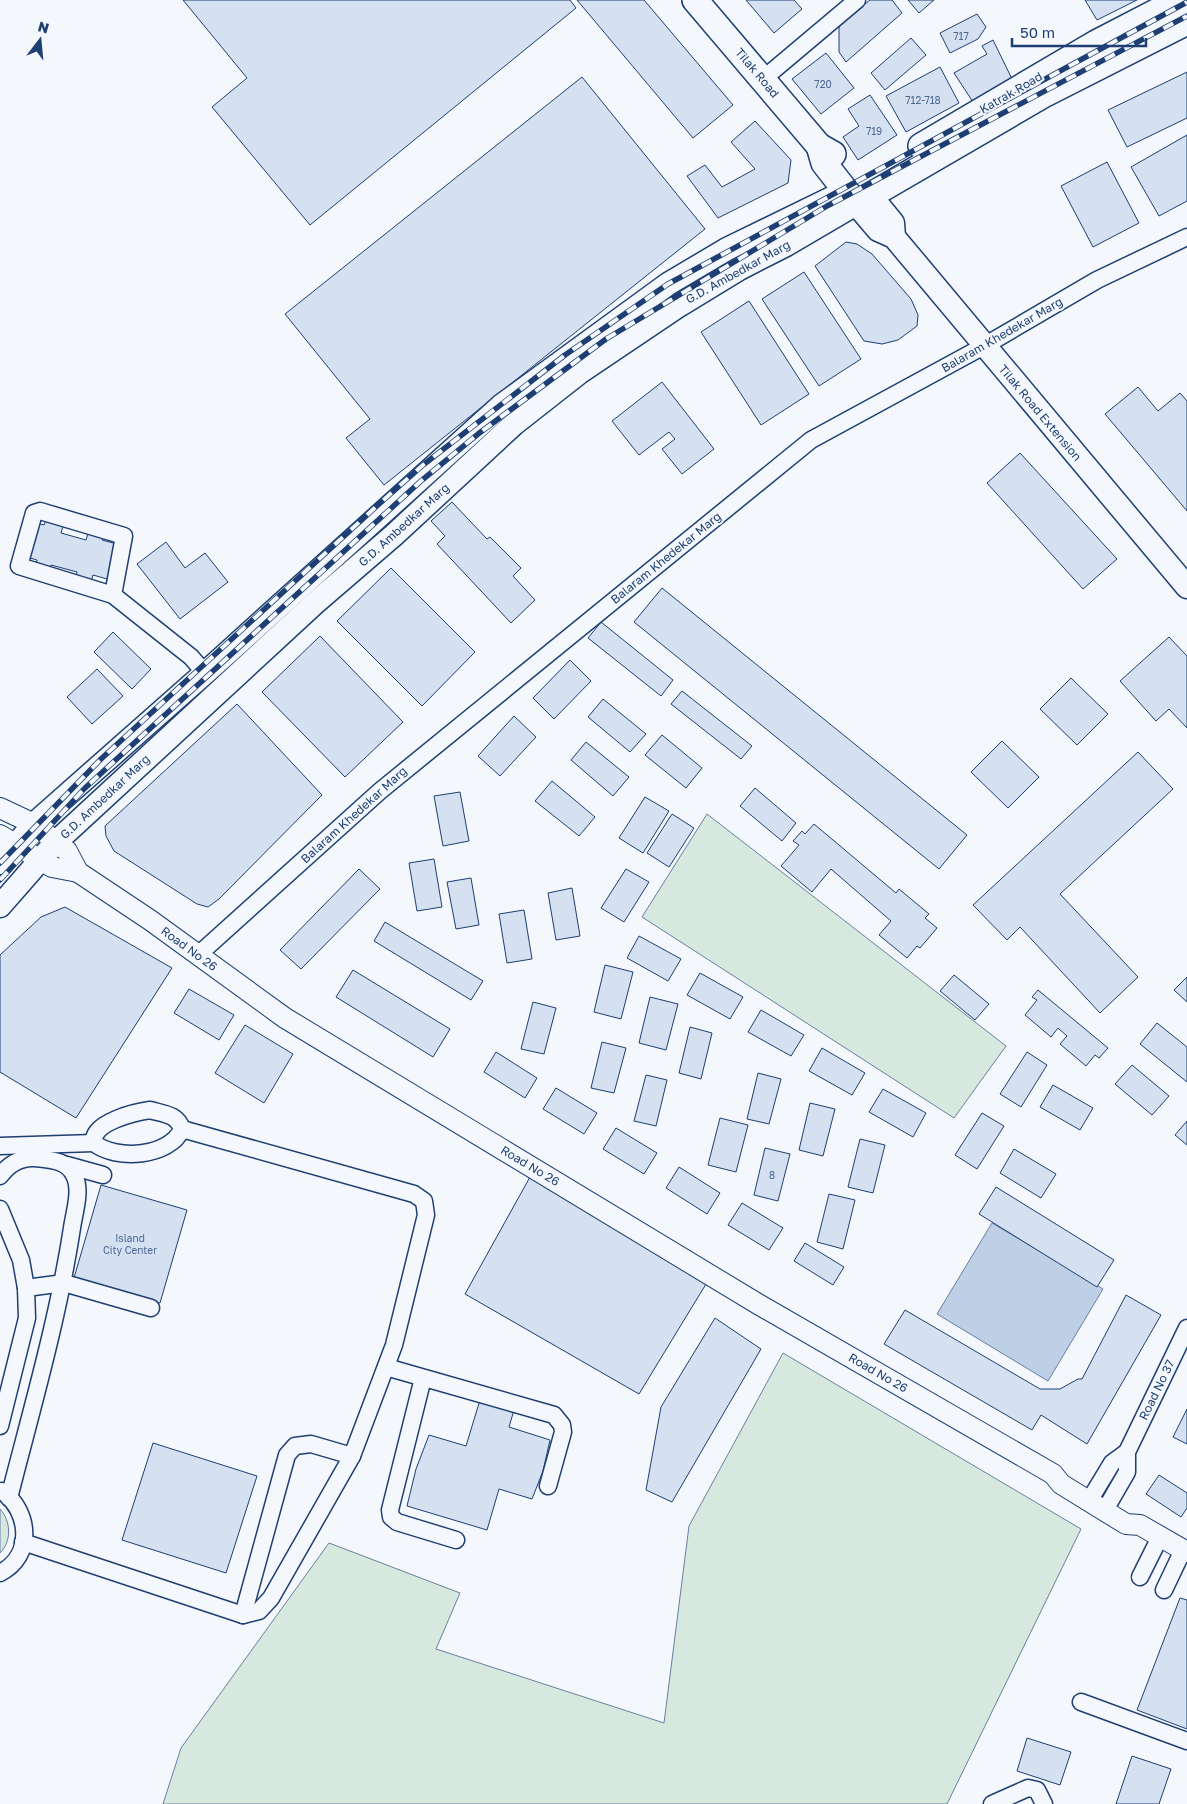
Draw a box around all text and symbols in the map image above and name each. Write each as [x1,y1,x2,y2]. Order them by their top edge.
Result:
north arrow [15,15,65,65]
scale bar [1012,15,1146,47]
text: N [36,17,51,37]
text: 50 m [1020,23,1055,41]
house number: 717 [953,30,969,42]
street label: Tilak Road [732,45,783,101]
street label: Katrak Road [977,69,1045,117]
house number: 720 [814,78,832,90]
house number: 712-718 [905,94,941,106]
house number: 719 [866,125,882,137]
street label: G.D. Ambedkar Marg [683,237,793,307]
street label: Balaram Khedekar Marg [938,294,1065,375]
street label: Tilak Road Extension [996,362,1085,464]
street label: G.D. Ambedkar Marg [355,480,452,569]
street label: Balaram Khedekar Marg [608,509,724,607]
street label: G.D. Ambedkar Marg [57,751,153,842]
street label: Balaram Khedekar Marg [298,763,410,866]
street label: Road No 26 [158,923,220,974]
street label: Road No 26 [498,1142,562,1189]
house number: 8 [769,1169,775,1181]
house number: Island City Center [103,1232,157,1256]
street label: Road No 26 [846,1350,911,1396]
street label: Road No 37 [1136,1357,1178,1422]

